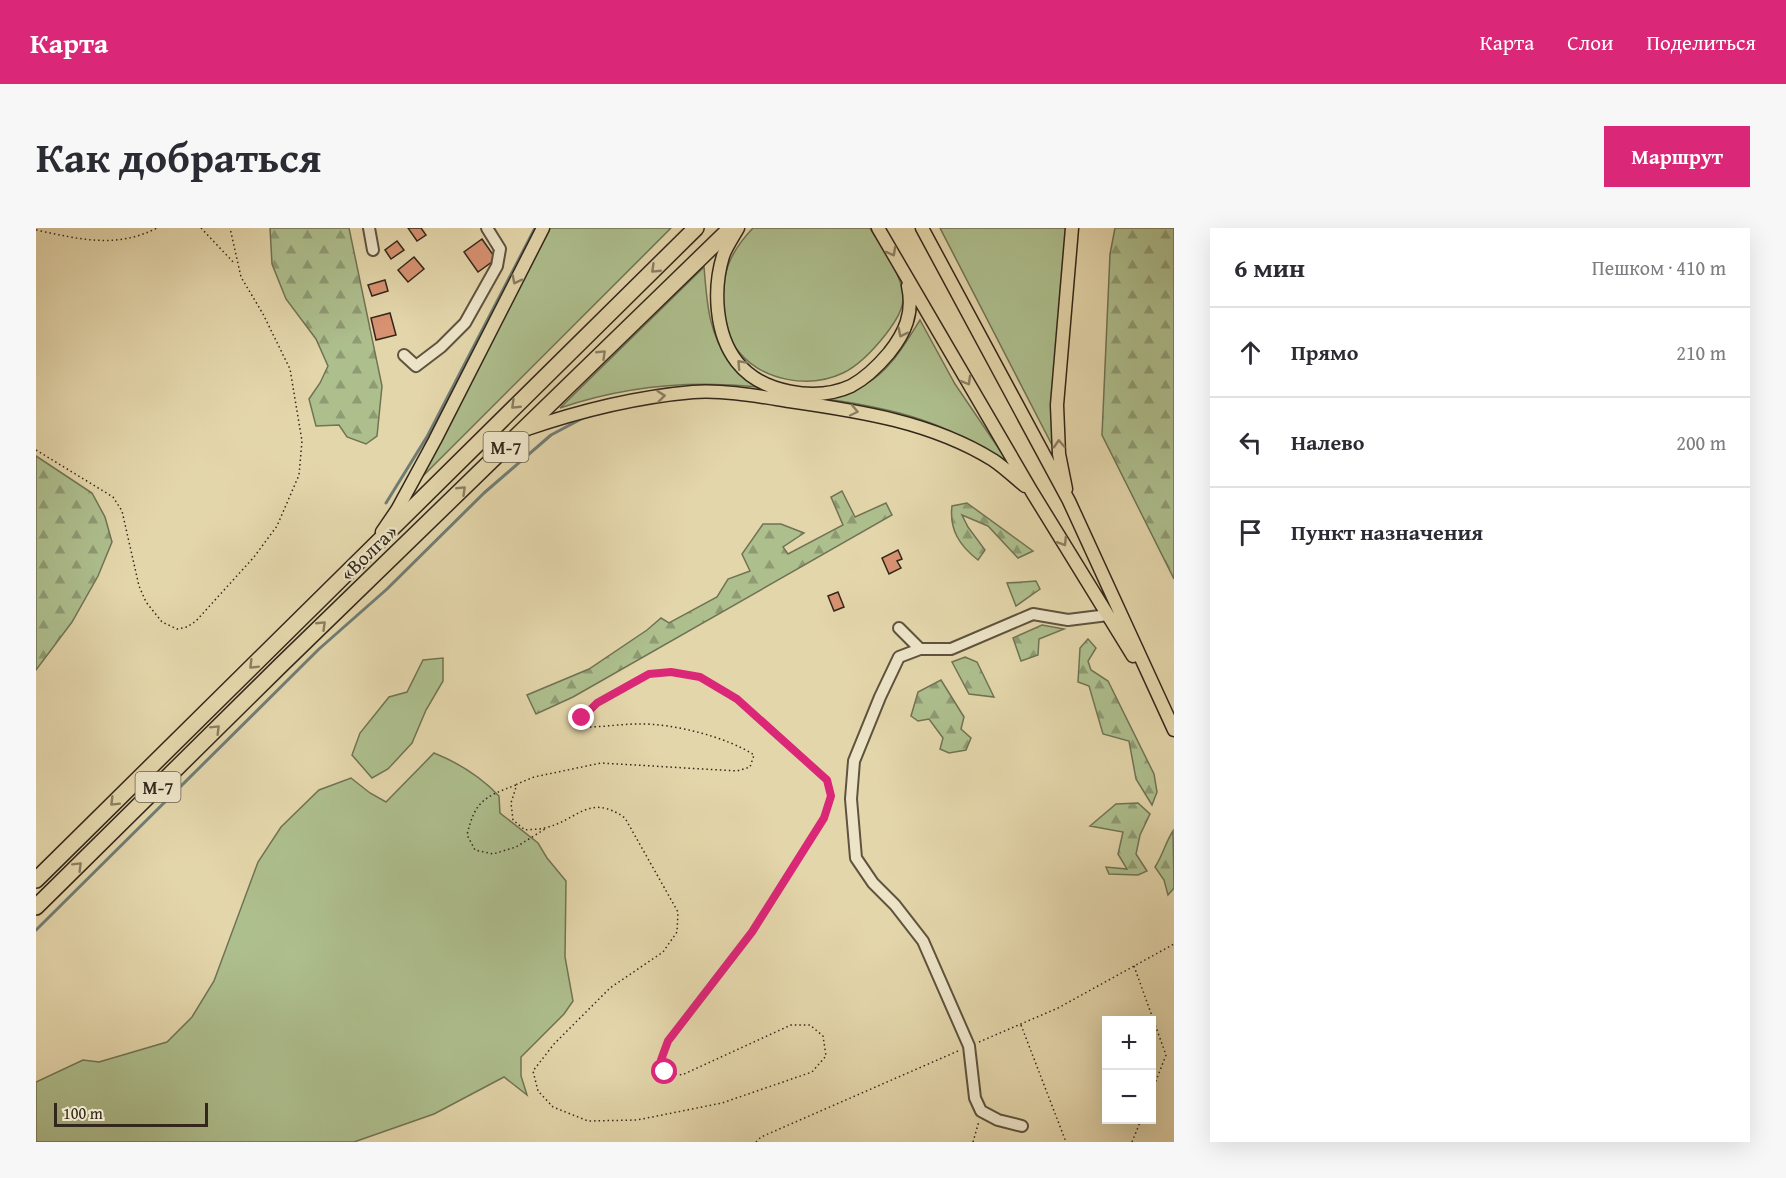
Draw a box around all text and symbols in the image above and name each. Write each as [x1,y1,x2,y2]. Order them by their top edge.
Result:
text: Карта [30,22,108,63]
text: Карта [1480,27,1534,58]
text: Слои [1567,27,1613,58]
text: Поделиться [1646,27,1756,58]
text: Как добраться [36,126,321,187]
button: Маршрут [1604,126,1750,187]
one-way arrow [885,246,896,256]
text: 6 мин [1234,248,1305,287]
text: Пешком · 410 m [1592,253,1726,282]
one-way arrow [651,262,661,273]
one-way arrow [512,274,524,285]
one-way arrow [898,326,910,337]
icon: ahead [1234,336,1267,369]
text: Прямо [1291,336,1358,368]
text: 210 m [1676,338,1726,367]
one-way arrow [595,350,606,361]
one-way arrow [737,361,748,372]
one-way arrow [960,375,971,385]
one-way arrow [656,390,665,403]
one-way arrow [512,398,523,409]
one-way arrow [849,403,859,416]
icon: left [1234,426,1267,459]
text: Налево [1291,426,1364,458]
text: 200 m [1676,428,1726,457]
road number: М-7 [484,432,528,462]
one-way arrow [1052,439,1065,448]
one-way arrow [455,486,466,497]
icon: arrive [1234,516,1267,549]
text: Пункт назначения [1291,516,1483,548]
street label: «Волга» [333,517,403,587]
one-way arrow [1055,536,1067,546]
one-way arrow [315,622,326,633]
one-way arrow [249,658,260,669]
route end [568,704,594,730]
one-way arrow [210,725,220,736]
road number: М-7 [136,772,180,802]
one-way arrow [110,796,121,806]
one-way arrow [70,863,81,874]
map controls [1102,1016,1156,1124]
button: + [1102,1016,1156,1070]
route start [651,1058,677,1084]
button: − [1102,1070,1156,1124]
scale bar [54,1100,208,1128]
text: 100 m [63,1101,103,1125]

